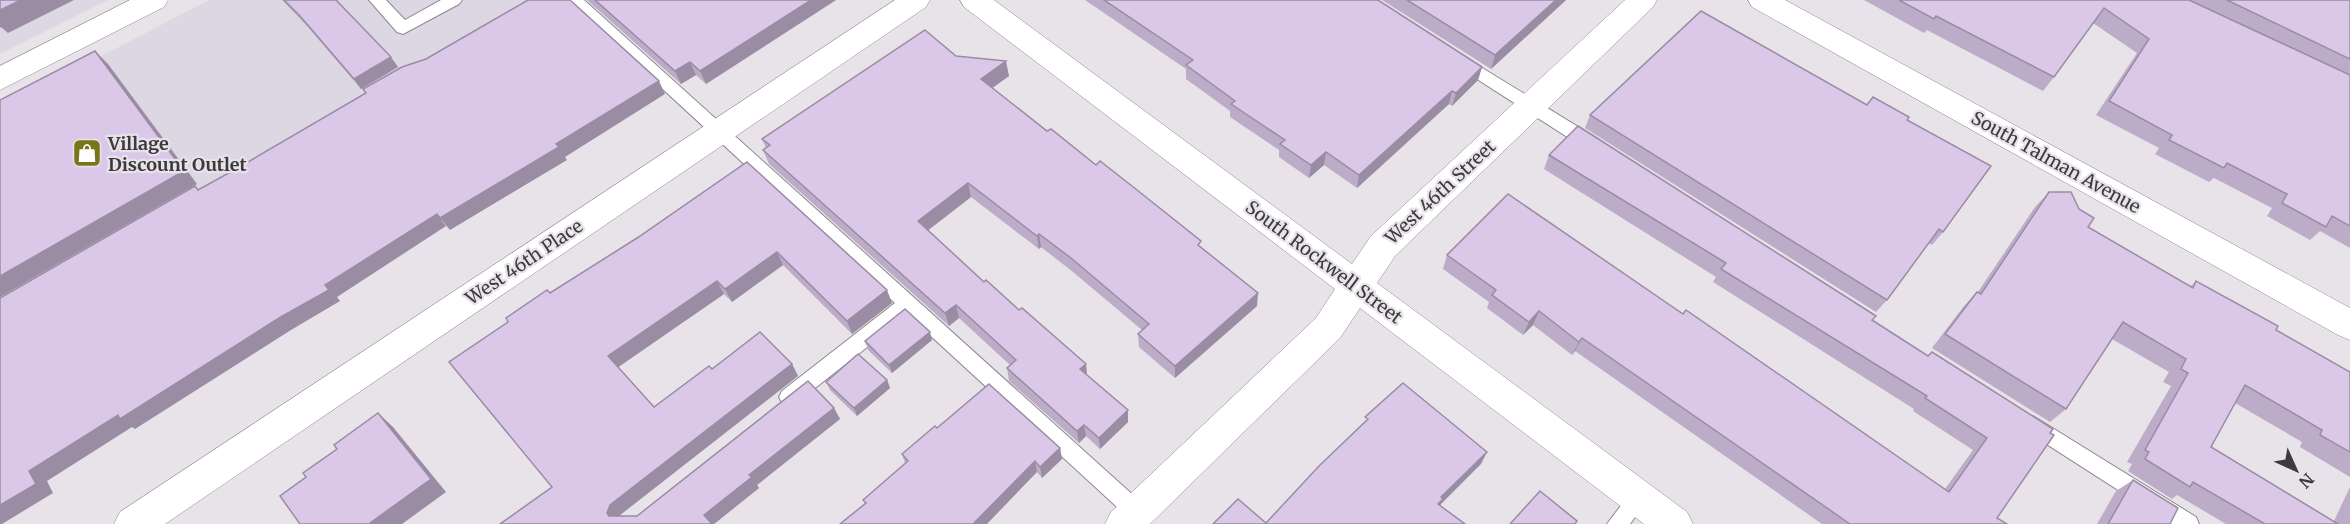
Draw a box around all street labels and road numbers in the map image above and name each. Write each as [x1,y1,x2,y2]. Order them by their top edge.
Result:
street label: South Talman Avenue [1967,106,2145,218]
street label: West 46th Street [1379,135,1500,250]
street label: South Rockwell Street [1241,195,1407,329]
street label: West 46th Place [460,214,587,310]

